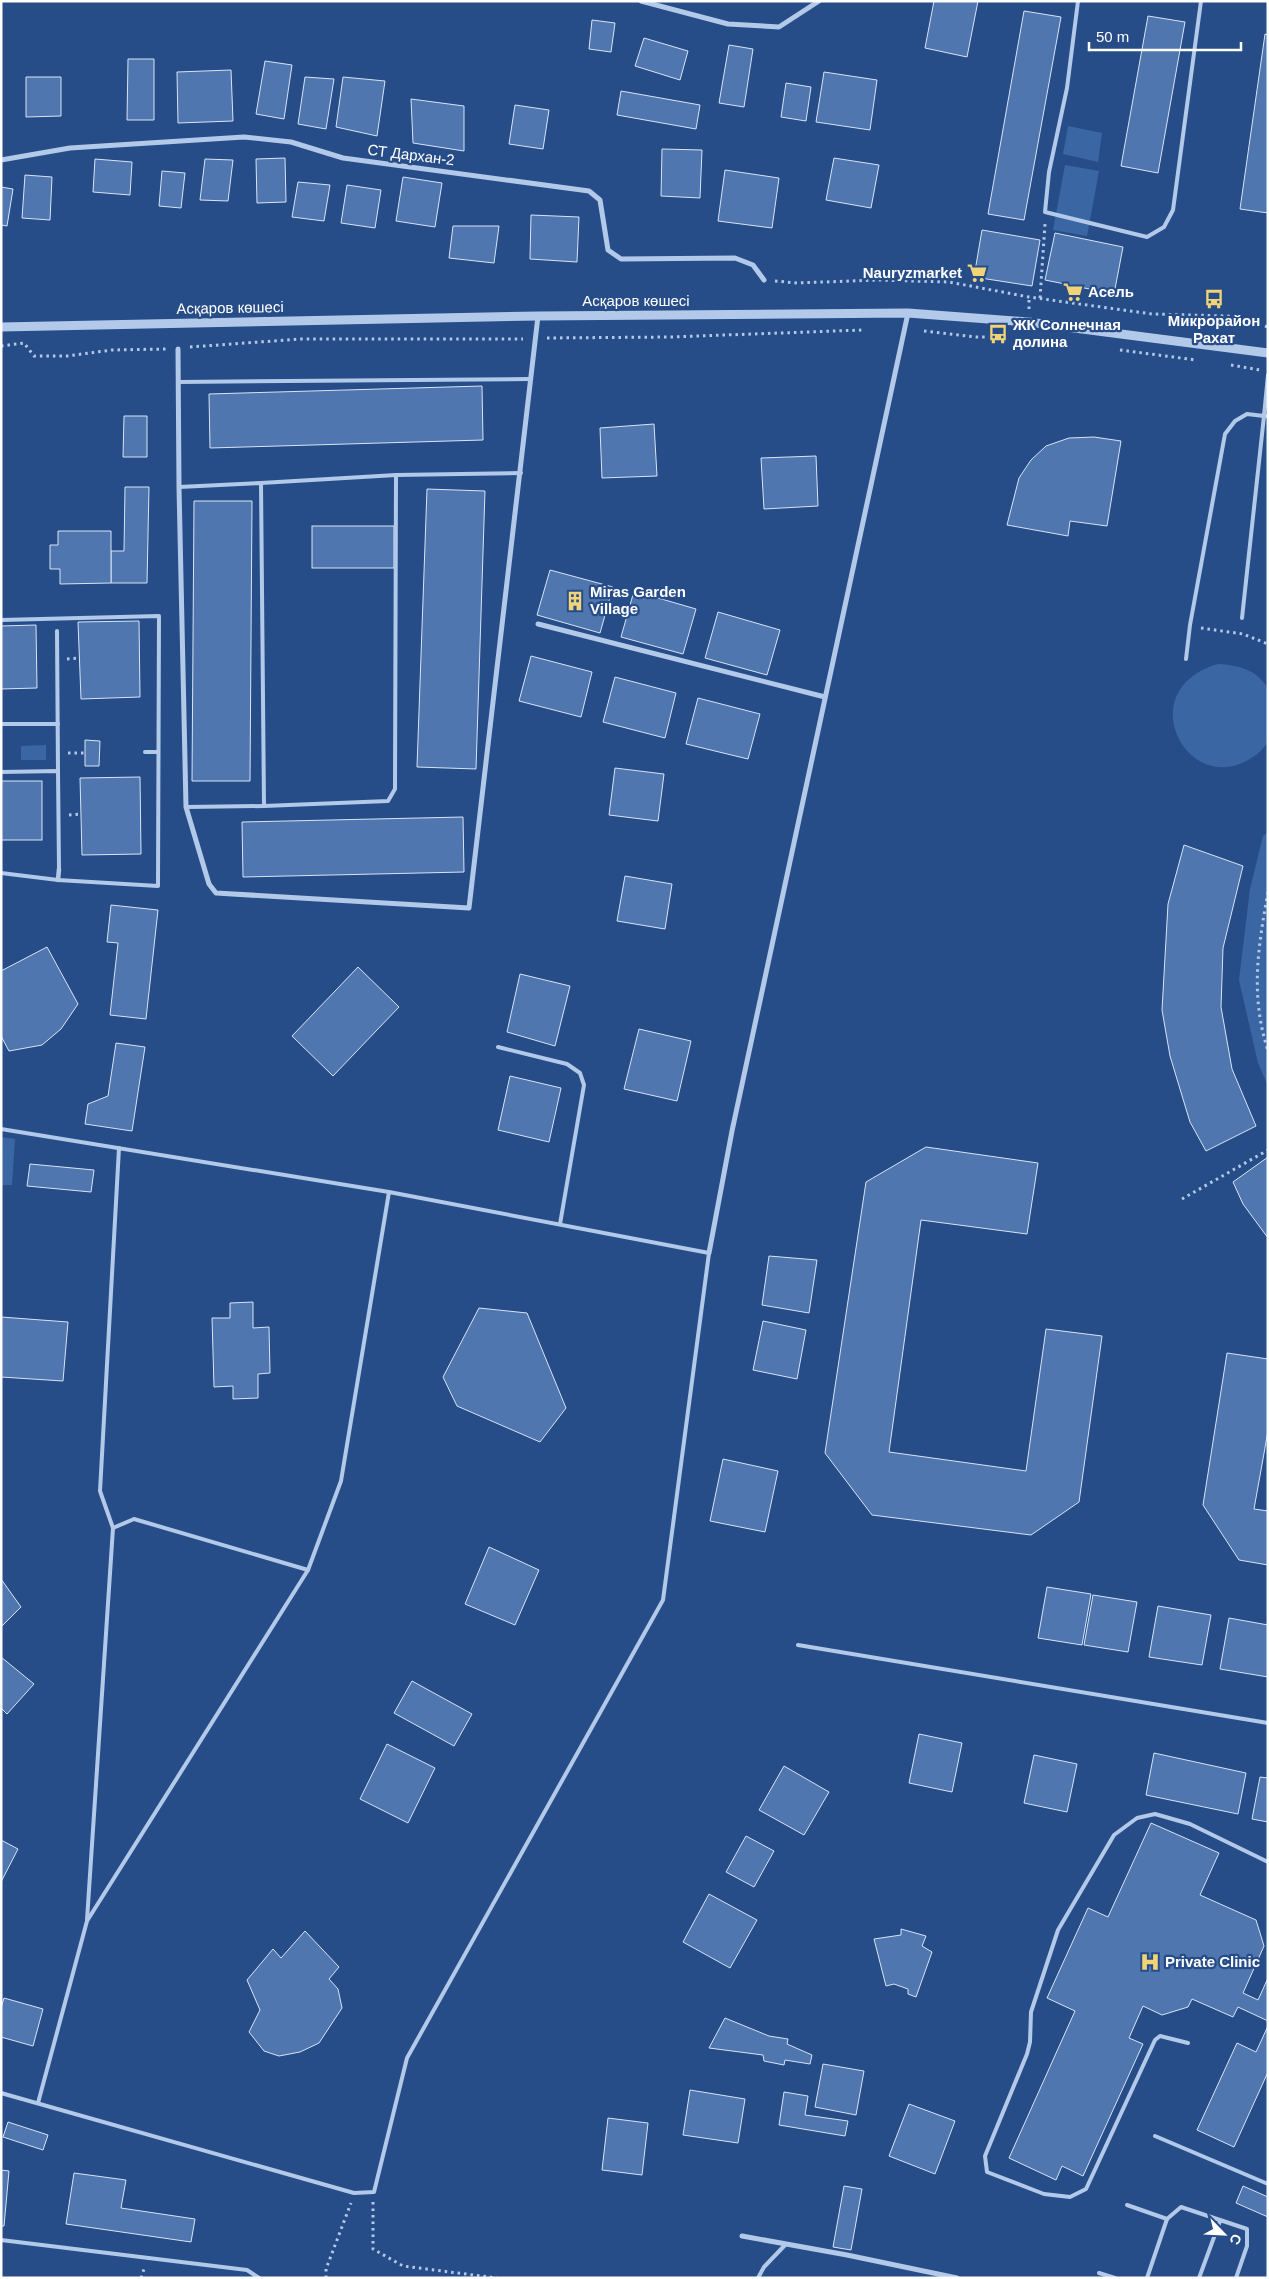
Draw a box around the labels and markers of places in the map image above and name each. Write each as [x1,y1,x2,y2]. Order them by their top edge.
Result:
supermarket icon: Nauryzmarket [966,262,988,284]
place label: Nauryzmarket [863,264,962,281]
supermarket icon: Асель [1062,281,1084,303]
place label: Асель [1088,283,1134,300]
bus stop icon: Микрорайон Рахат [1203,288,1225,310]
place label: Микрорайон Рахат [1168,312,1260,346]
place label: ЖК Солнечная долина [1012,316,1121,350]
bus stop icon: ЖК Солнечная долина [987,323,1009,345]
place label: Miras Garden Village [590,583,686,617]
building icon: Miras Garden Village [564,590,586,612]
hospital icon: Private Clinic [1139,1951,1161,1973]
place label: Private Clinic [1165,1953,1260,1970]

